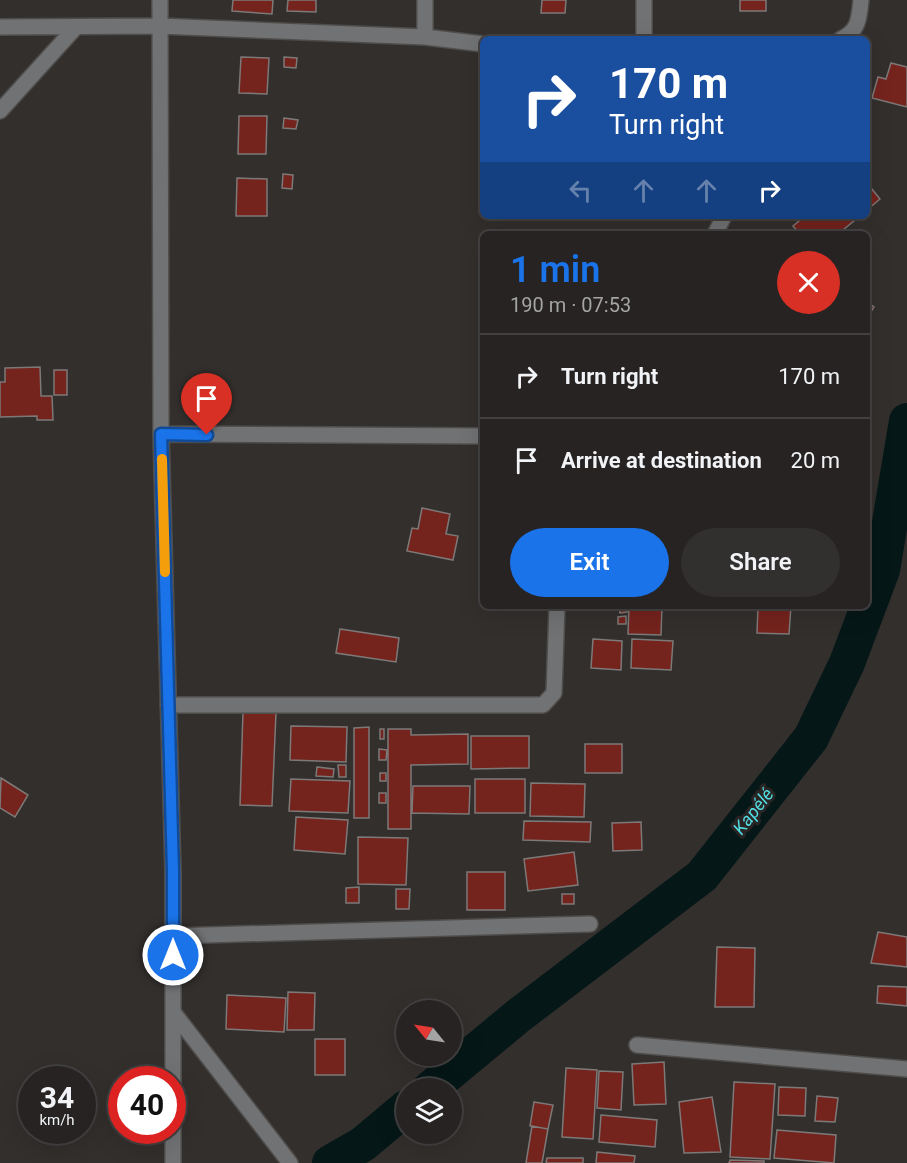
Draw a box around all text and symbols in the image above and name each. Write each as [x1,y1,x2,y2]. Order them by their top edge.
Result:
text: 170 m [609,59,728,108]
icon: right [510,60,588,138]
text: Turn right [609,109,724,141]
icon: left [564,174,597,207]
icon: ahead [627,174,660,207]
icon: ahead [690,174,723,207]
icon: right [753,174,786,207]
text: 1 min [510,249,600,291]
button: close [777,251,840,314]
text: 190 m · 07:53 [510,293,631,317]
icon: right [510,360,543,393]
text: Turn right [561,364,658,389]
text: 170 m [778,364,840,389]
pin [181,373,232,435]
icon: arrive [190,382,223,415]
icon: arrive [510,444,543,477]
text: Arrive at destination [561,448,762,473]
text: 20 m [791,448,840,473]
button: Exit [510,528,669,597]
button: Share [681,528,840,597]
water label: Kapélé [728,784,778,838]
position arrow [141,923,205,987]
north arrow [396,1000,462,1066]
map controls [396,1000,462,1144]
speed limit sign: 40 [108,1066,186,1144]
button: layers [396,1078,462,1144]
text: 34 [40,1080,74,1115]
text: km/h [39,1111,75,1129]

